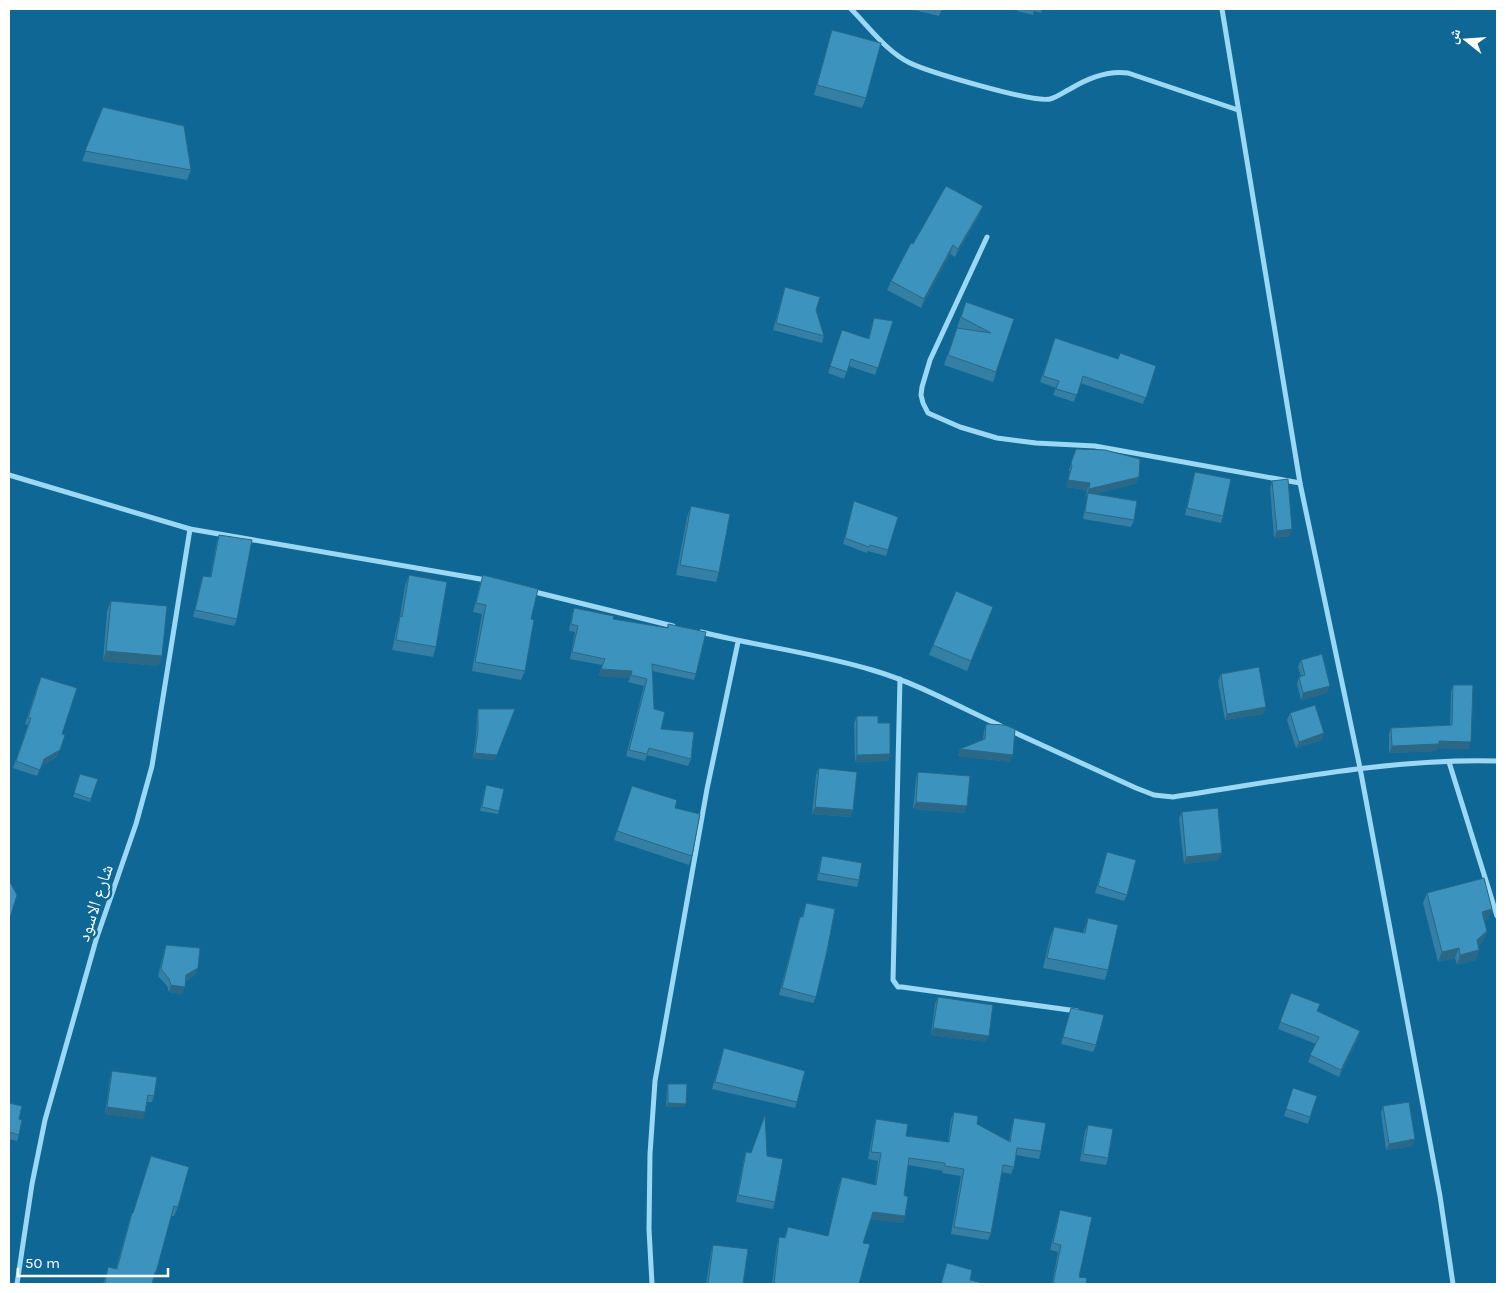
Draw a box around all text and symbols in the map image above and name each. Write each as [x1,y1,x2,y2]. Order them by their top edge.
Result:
north arrow [1441,15,1491,65]
text: ش [1444,27,1464,46]
street label: شارع الاسود [72,862,118,944]
scale bar [18,1246,168,1278]
text: 50 m [25,1254,60,1272]

